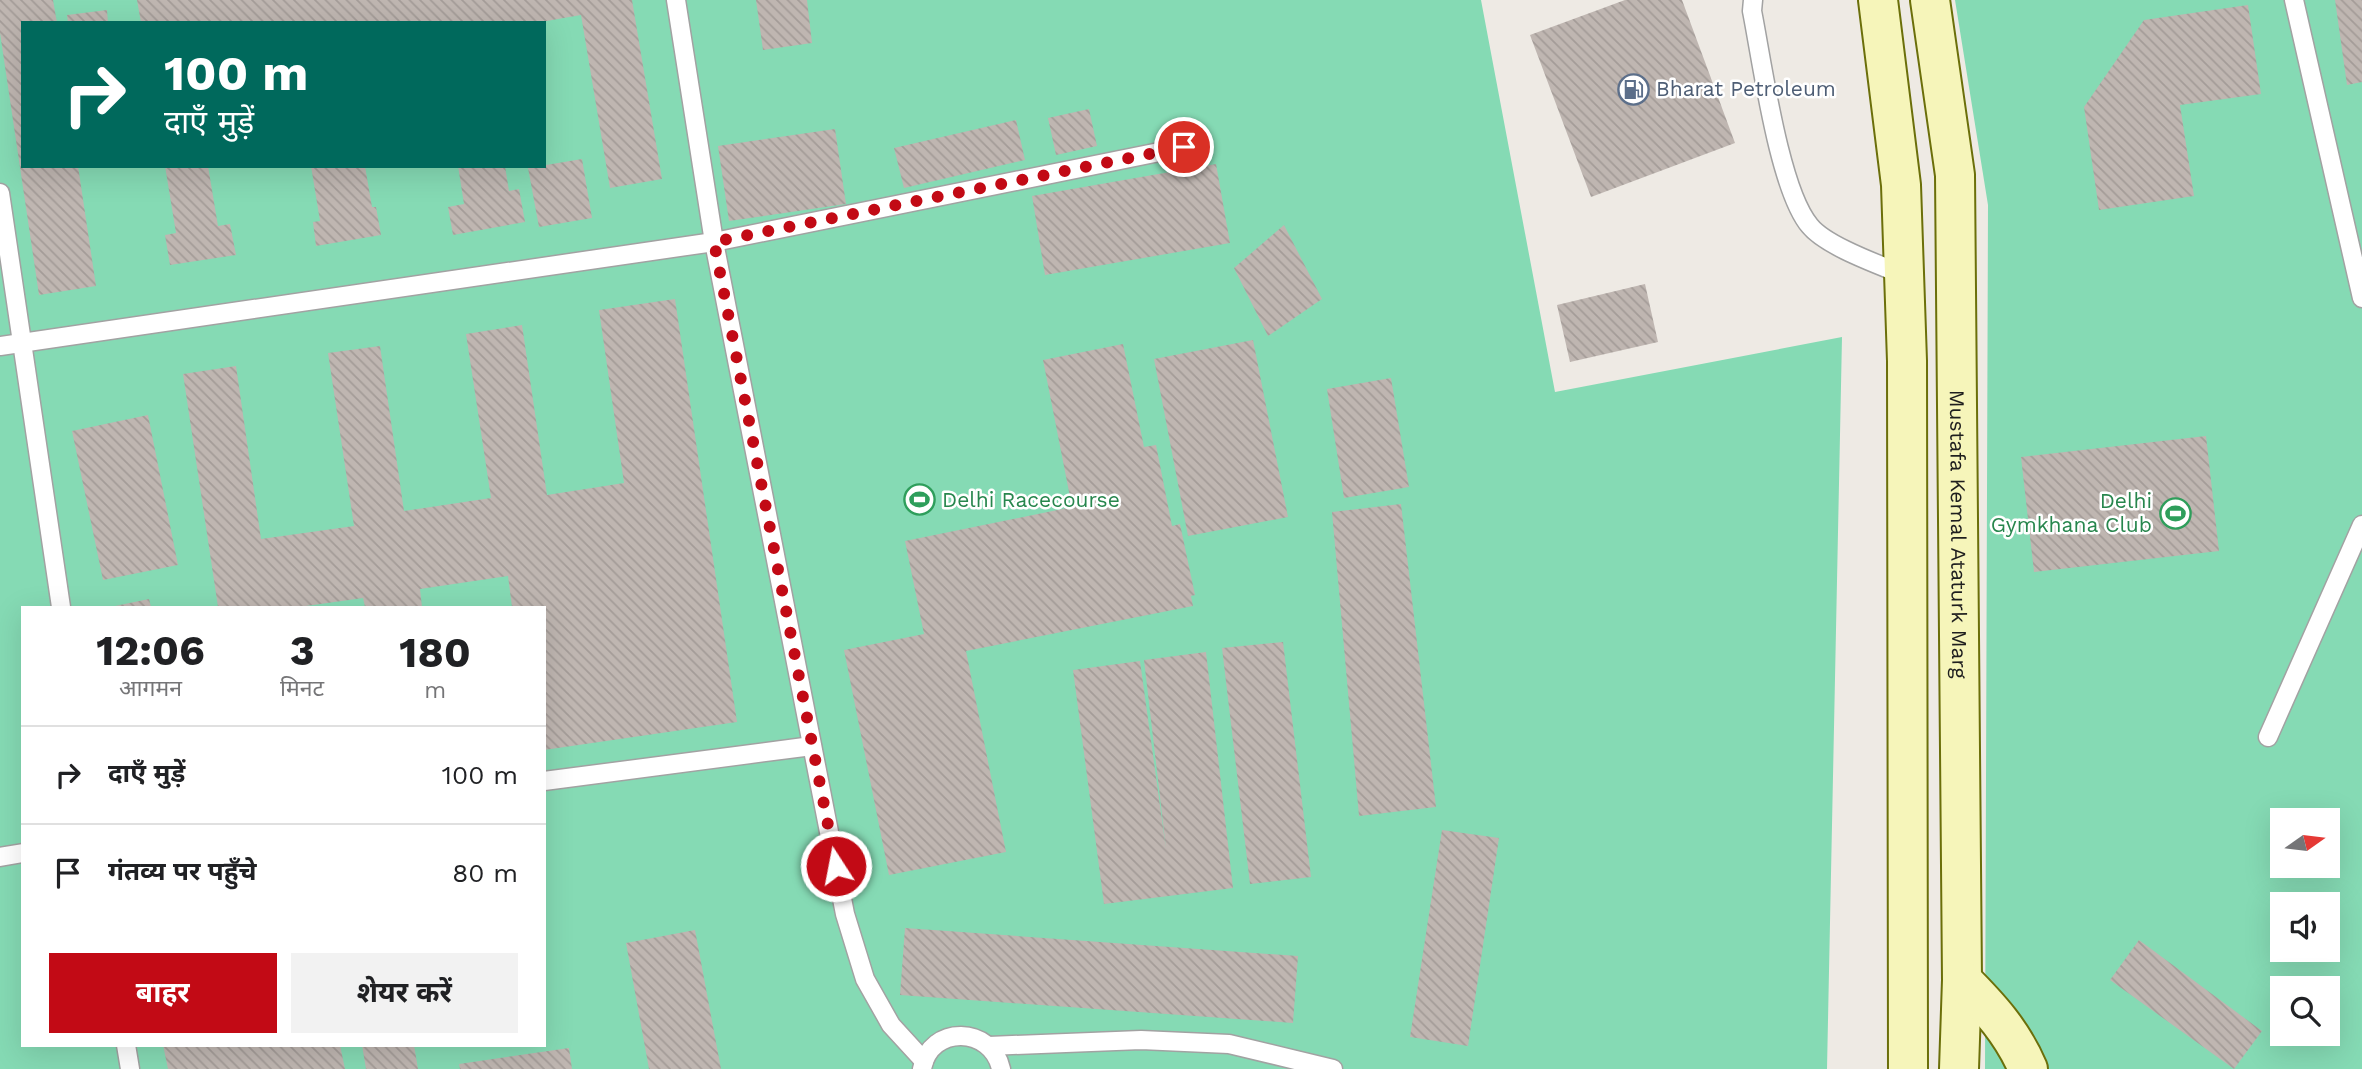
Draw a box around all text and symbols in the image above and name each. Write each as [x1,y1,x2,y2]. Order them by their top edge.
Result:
text: 100 m [164,44,308,102]
icon: right [49,49,140,140]
fuel station icon: Bharat Petroleum [1616,72,1650,106]
place label: Bharat Petroleum [1656,76,1836,101]
text: दाएँ मुड़ें [164,103,254,141]
pin [1154,117,1214,177]
icon: arrive [1165,128,1203,166]
street label: Mustafa Kemal Ataturk Marg [1945,390,1972,680]
sports icon: Delhi Racecourse [902,483,936,517]
place label: Delhi Racecourse [942,487,1120,512]
place label: Delhi Gymkhana Club [1991,488,2152,537]
sports icon: Delhi Gymkhana Club [2158,496,2192,530]
text: 12:06 [96,626,205,675]
text: 3 [290,626,315,675]
text: 180 [399,628,471,677]
text: आगमन [119,675,182,702]
text: मिनट [280,675,324,702]
text: m [424,677,446,704]
icon: right [49,756,87,794]
text: दाएँ मुड़ें [108,758,185,788]
text: 100 m [442,760,518,790]
north arrow [2270,808,2340,878]
map controls [2270,808,2340,1046]
position arrow [799,829,873,903]
icon: arrive [49,854,87,892]
text: गंतव्य पर पहुँचे [108,856,257,886]
text: 80 m [452,858,518,888]
button: sound [2270,892,2340,962]
button: बाहर [49,953,277,1033]
button: शेयर करें [291,953,518,1033]
button: search [2270,976,2340,1046]

